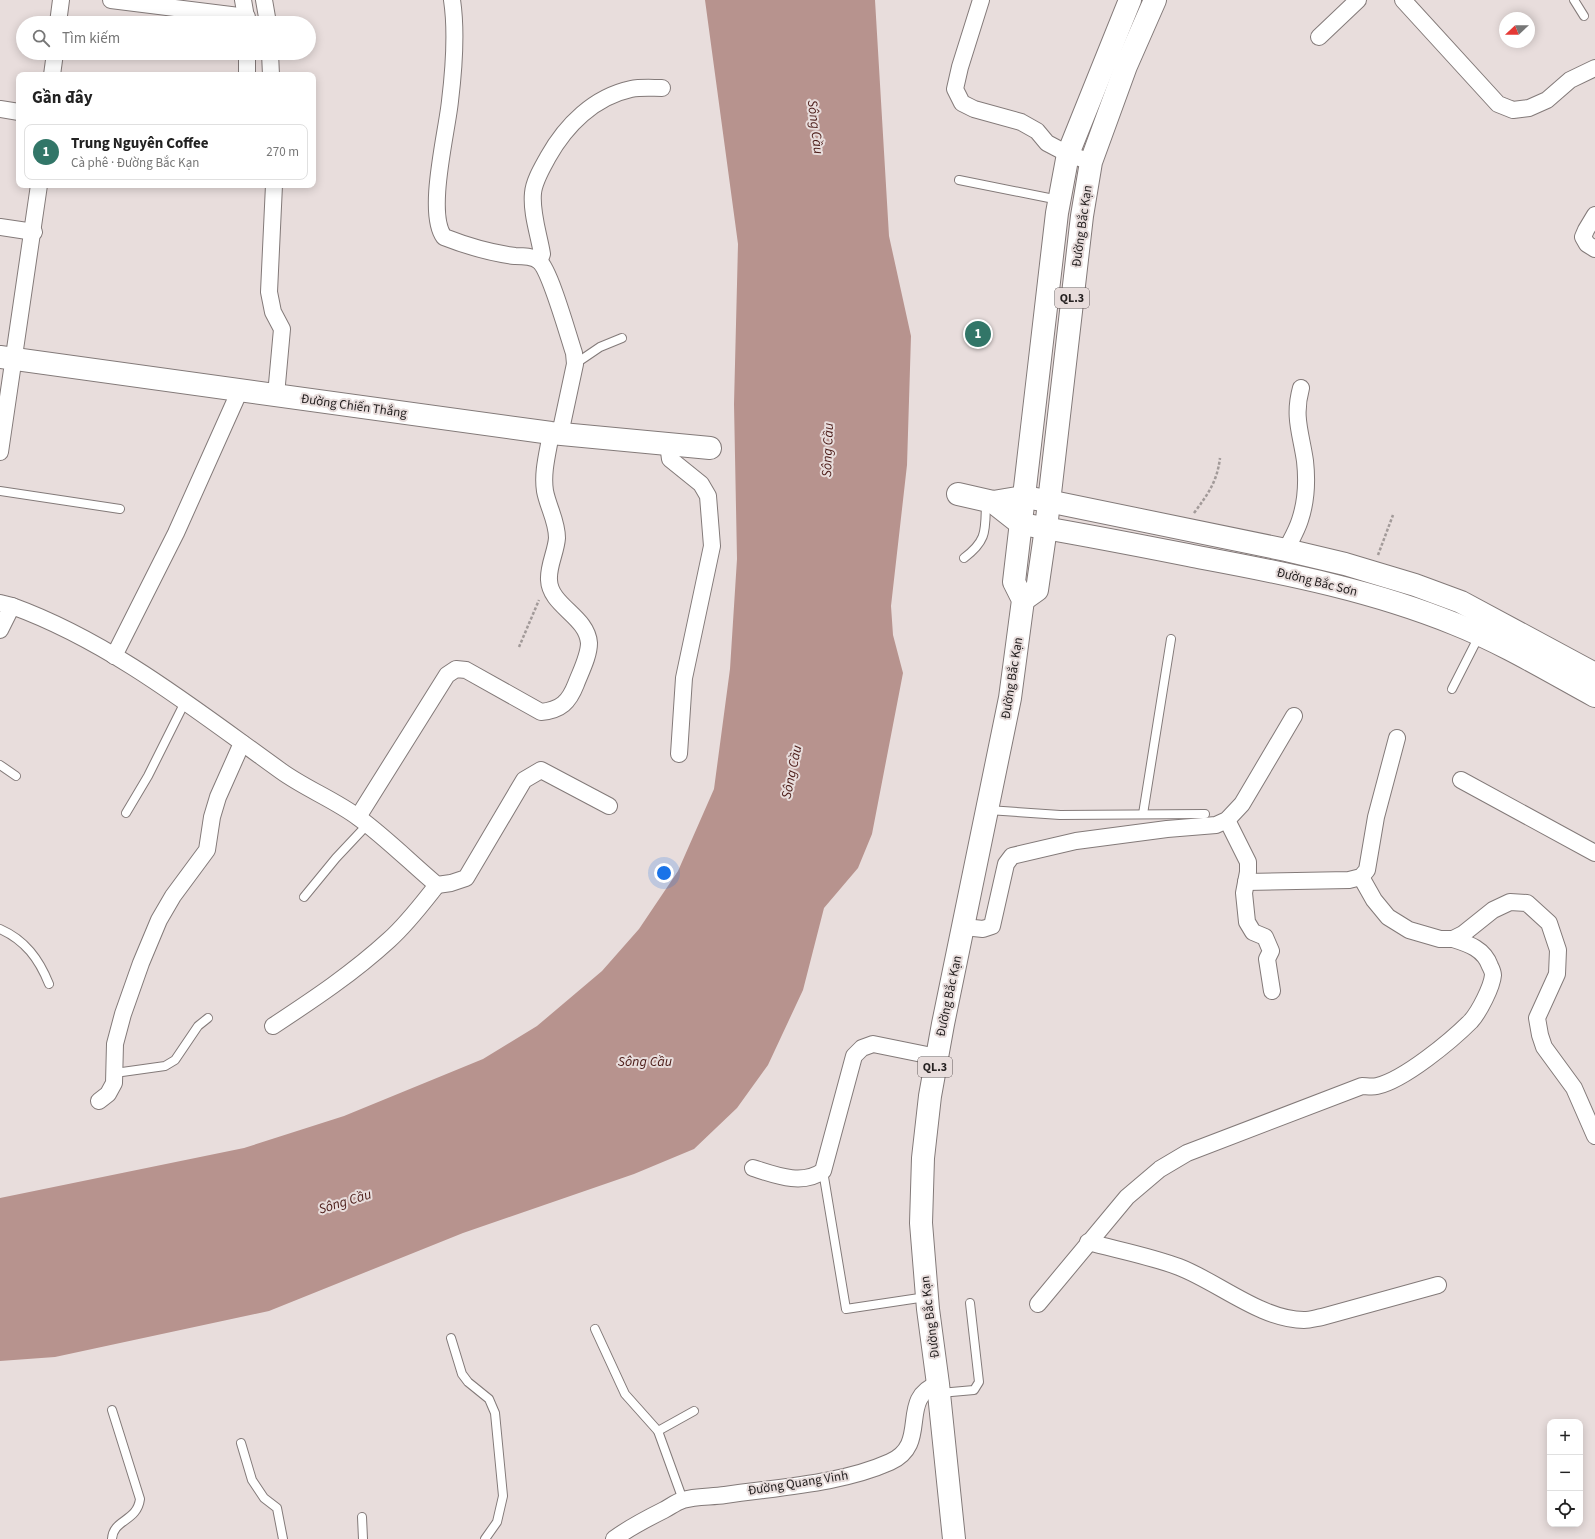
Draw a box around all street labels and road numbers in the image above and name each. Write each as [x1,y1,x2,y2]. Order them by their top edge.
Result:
street label: Đường Bắc Kạn [1067,184,1097,268]
road number: QL.3 [1055,288,1089,308]
street label: Đường Chiến Thắng [300,390,409,422]
street label: Đường Bắc Sơn [1275,563,1359,601]
street label: Đường Bắc Kạn [997,636,1027,720]
street label: Đường Bắc Kạn [932,954,966,1038]
road number: QL.3 [918,1057,952,1077]
street label: Đường Bắc Kạn [916,1275,944,1359]
street label: Đường Quang Vinh [747,1466,849,1500]

